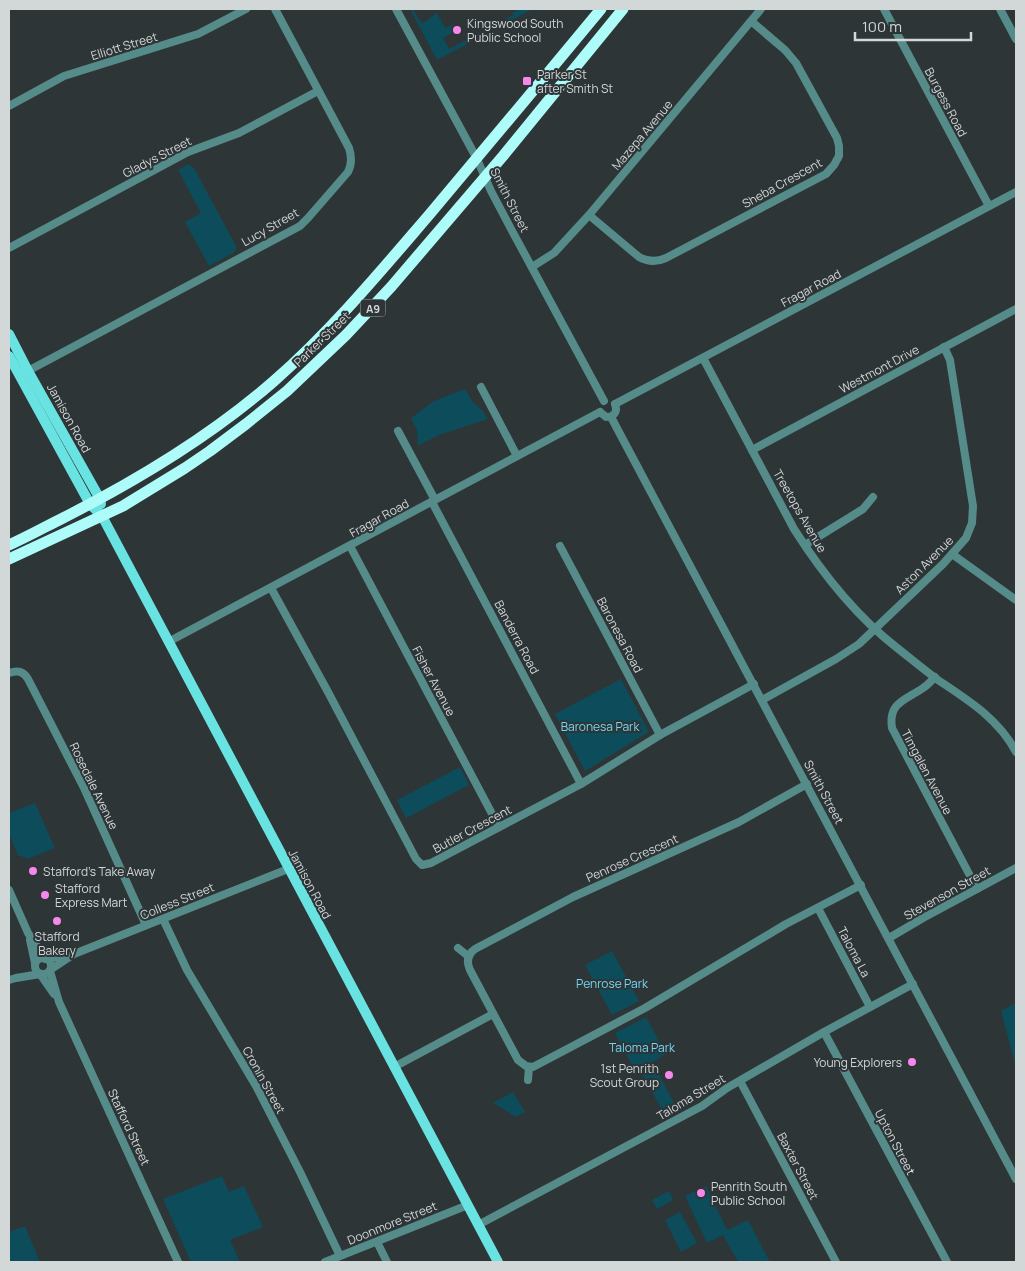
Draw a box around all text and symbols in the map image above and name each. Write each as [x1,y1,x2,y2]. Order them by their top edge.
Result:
scale bar [855,10,971,42]
place label: Kingswood South Public School [467,15,563,46]
text: 100 m [862,16,902,37]
marker: Kingswood South Public School [451,24,463,36]
street label: Elliott Street [89,28,160,64]
street label: Burgess Road [921,64,971,140]
place label: Parker St after Smith St [537,66,613,97]
marker: Parker St after Smith St [521,75,533,87]
street label: Mazepa Avenue [608,96,676,174]
street label: Gladys Street [120,132,195,182]
street label: Sheba Crescent [739,154,825,212]
street label: Smith Street [487,165,534,235]
street label: Lucy Street [238,204,302,250]
street label: Fragar Road [778,265,844,311]
road number: A9 [360,300,386,316]
street label: Parker Street [290,307,354,370]
street label: Westmont Drive [836,341,922,397]
street label: Jamison Road [43,380,95,456]
street label: Treetops Avenue [769,466,831,556]
street label: Fragar Road [346,495,412,541]
street label: Aston Avenue [891,532,957,598]
street label: Baronesa Road [593,594,647,676]
street label: Banderra Road [490,597,544,677]
street label: Fisher Avenue [408,643,460,719]
park label: Baronesa Park [561,718,640,735]
street label: Timgalen Avenue [897,726,957,818]
street label: Rosedale Avenue [66,740,122,832]
street label: Smith Street [800,757,848,827]
street label: Butler Crescent [430,801,515,857]
street label: Penrose Crescent [583,830,681,886]
street label: Jamison Road [285,846,335,922]
street label: Stevenson Street [901,862,994,924]
place label: Stafford's Take Away [43,863,156,880]
marker: Stafford's Take Away [27,865,39,877]
street label: Colless Street [137,878,217,924]
place label: Stafford Express Mart [55,880,128,911]
marker: Stafford Express Mart [39,889,51,901]
marker: Stafford Bakery [51,915,63,927]
street label: Taloma La [834,924,874,980]
place label: Stafford Bakery [35,928,80,959]
park label: Penrose Park [576,975,649,992]
park label: Taloma Park [609,1039,676,1056]
street label: Cronin Street [238,1043,290,1117]
place label: Young Explorers [814,1054,902,1071]
marker: Young Explorers [906,1056,918,1068]
place label: 1st Penrith Scout Group [590,1060,659,1091]
marker: 1st Penrith Scout Group [663,1069,675,1081]
street label: Taloma Street [653,1070,729,1124]
street label: Stafford Street [104,1086,154,1168]
street label: Upton Street [871,1106,919,1178]
street label: Baxter Street [773,1129,823,1203]
place label: Penrith South Public School [711,1178,787,1209]
marker: Penrith South Public School [695,1187,707,1199]
street label: Doonmore Street [345,1197,440,1249]

